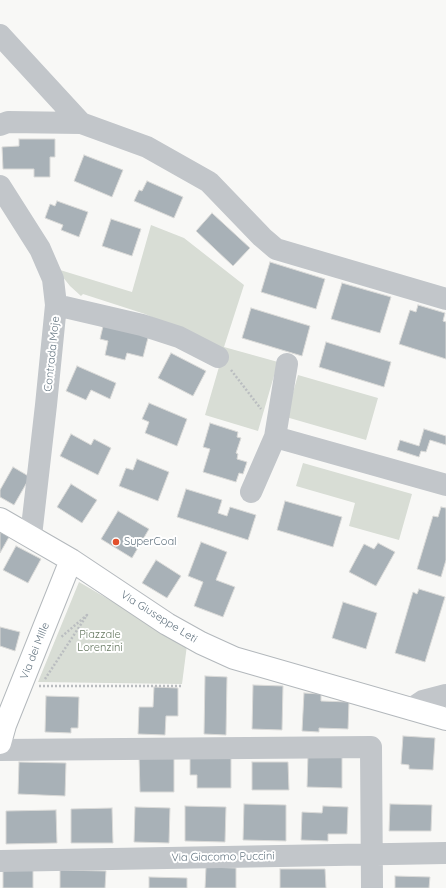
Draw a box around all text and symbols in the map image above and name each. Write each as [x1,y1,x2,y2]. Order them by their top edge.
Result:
street label: Contrada Moje [41,316,63,392]
place label: SuperCoal [124,535,177,549]
marker: SuperCoal [111,537,121,547]
street label: Via Giuseppe Leti [118,588,200,646]
street label: Via dei Mille [18,621,52,681]
park label: Piazzale Lorenzini [77,628,123,654]
street label: Via Giacomo Puccini [171,850,275,864]

